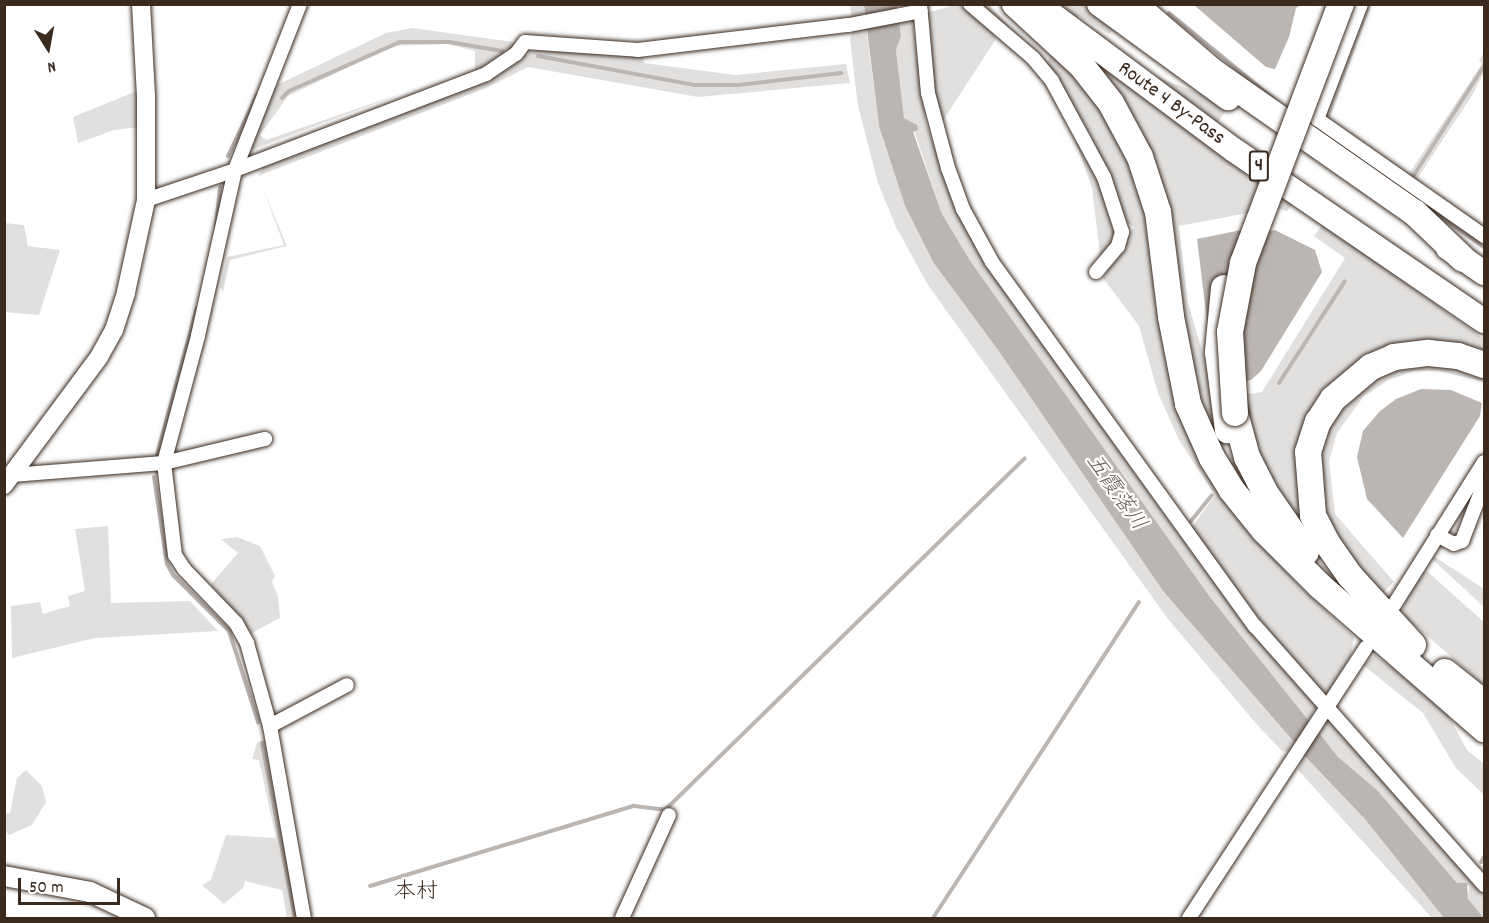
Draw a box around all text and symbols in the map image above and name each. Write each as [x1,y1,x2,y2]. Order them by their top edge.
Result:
north arrow [18,18,78,78]
text: N [45,54,58,78]
street label: Route 4 By-Pass [1112,57,1230,151]
road number: 4 [1248,149,1270,183]
water label: 五霞落川 [1079,449,1151,537]
scale bar [21,866,123,904]
text: 50 m [29,876,64,901]
district label: 本村 [394,880,438,906]

